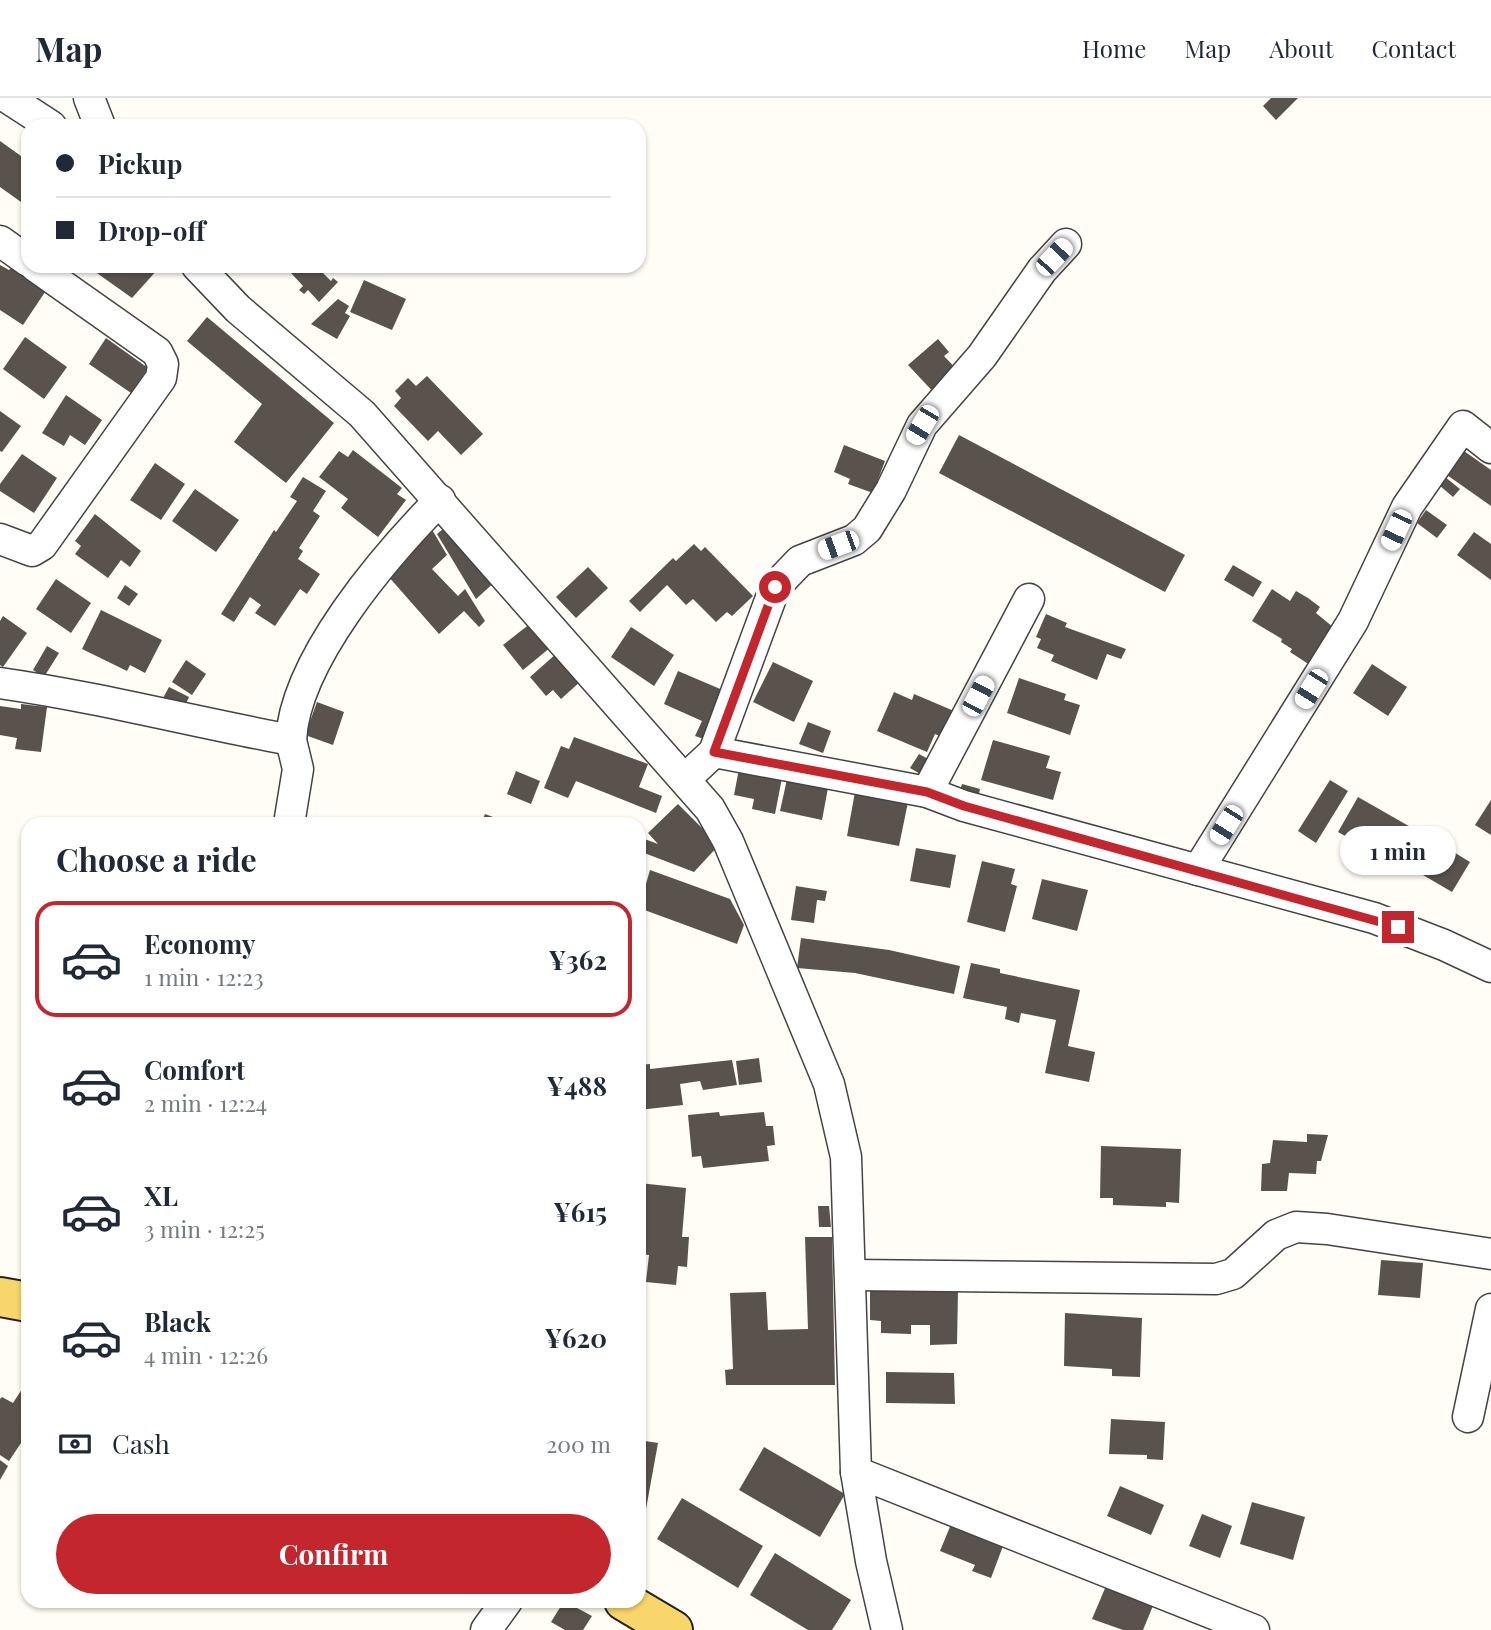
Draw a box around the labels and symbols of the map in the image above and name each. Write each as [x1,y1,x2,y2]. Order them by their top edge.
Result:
car [1032,234,1077,280]
car [903,402,942,448]
car [1378,507,1415,553]
car [815,528,862,562]
route start [759,571,791,603]
car [1291,666,1332,712]
car [959,673,998,719]
car [1206,802,1247,848]
callout: 1 min [1340,826,1456,874]
route end [1382,911,1414,943]

